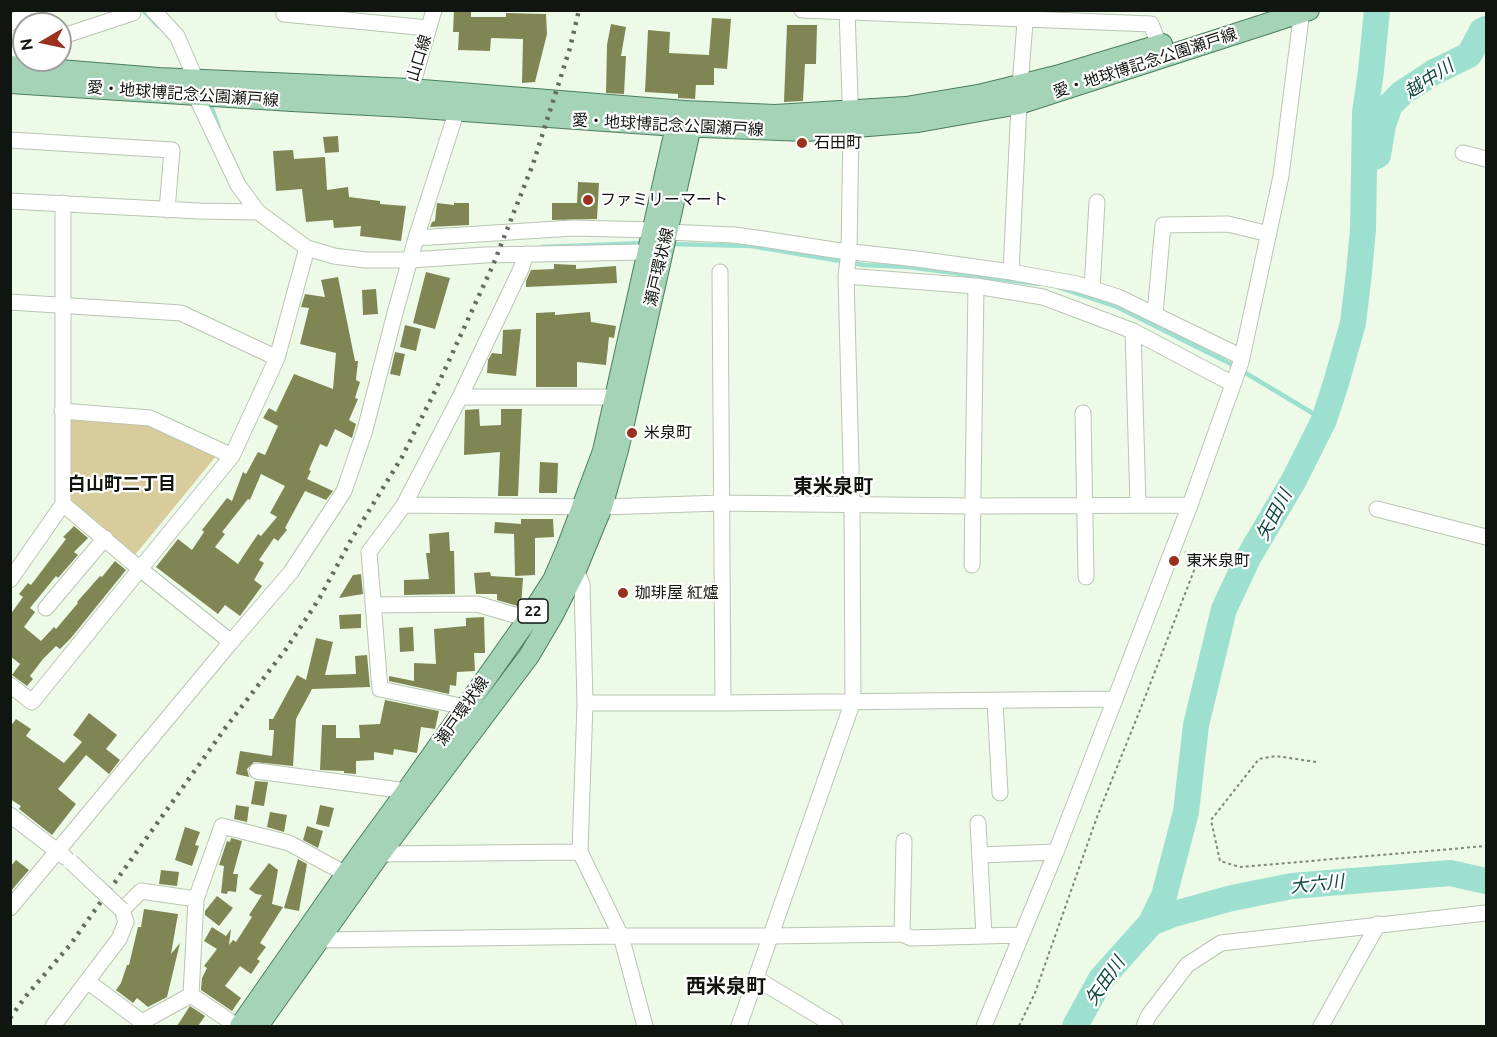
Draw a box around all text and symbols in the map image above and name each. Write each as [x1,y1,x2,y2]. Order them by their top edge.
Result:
north arrow [12,12,72,72]
street label: 愛・地球博記念公園瀬戸線 [1051,24,1239,102]
street label: 山口線 [403,32,435,84]
text: N [16,37,36,52]
water label: 越中川 [1400,55,1458,103]
street label: 愛・地球博記念公園瀬戸線 [87,78,279,110]
street label: 愛・地球博記念公園瀬戸線 [572,110,764,140]
place label: 石田町 [814,133,862,153]
marker: 石田町 [795,136,809,150]
place label: ファミリーマート [600,190,728,210]
marker: ファミリーマート [581,193,595,207]
street label: 瀬戸環状線 [641,226,677,308]
place label: 米泉町 [644,423,692,443]
marker: 米泉町 [625,426,639,440]
district label: 白山町二丁目 [68,473,176,495]
district label: 東米泉町 [793,474,873,498]
water label: 矢田川 [1252,486,1296,544]
place label: 東米泉町 [1186,551,1250,571]
marker: 東米泉町 [1167,554,1181,568]
place label: 珈琲屋 紅爐 [635,583,719,603]
marker: 珈琲屋 紅爐 [616,586,630,600]
road number: 22 [518,599,548,623]
street label: 瀬戸環状線 [431,673,493,749]
water label: 大六川 [1289,870,1345,898]
water label: 矢田川 [1081,953,1129,1009]
district label: 西米泉町 [686,974,766,998]

